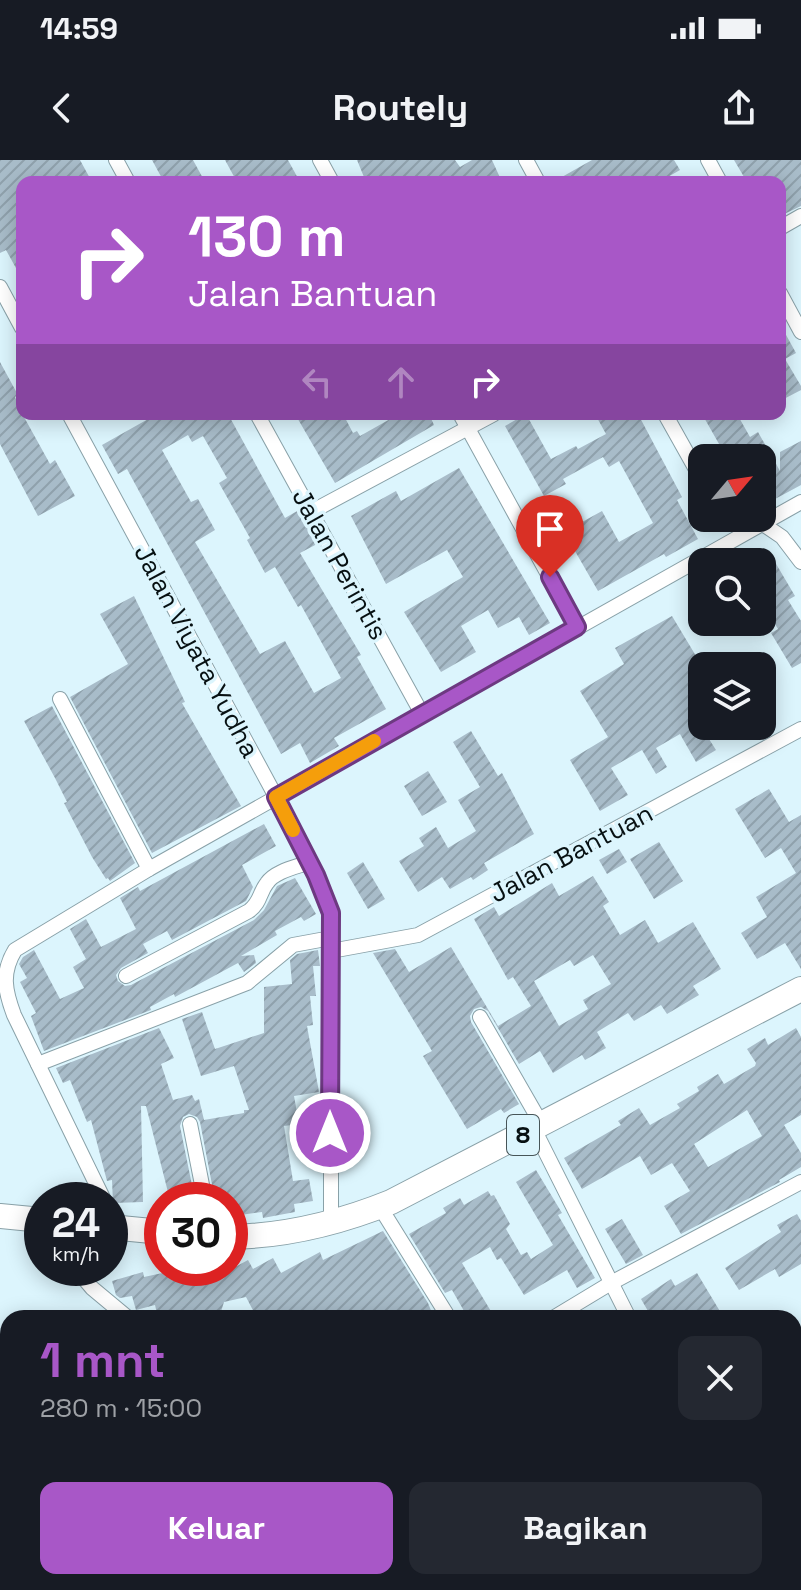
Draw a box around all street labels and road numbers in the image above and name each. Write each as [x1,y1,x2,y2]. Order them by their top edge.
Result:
street label: Jalan Perintis [284,482,396,646]
street label: Jalan Viyata Yudha [126,539,268,763]
street label: Jalan Bantuan [483,796,659,910]
road number: 8 [507,1115,539,1155]

